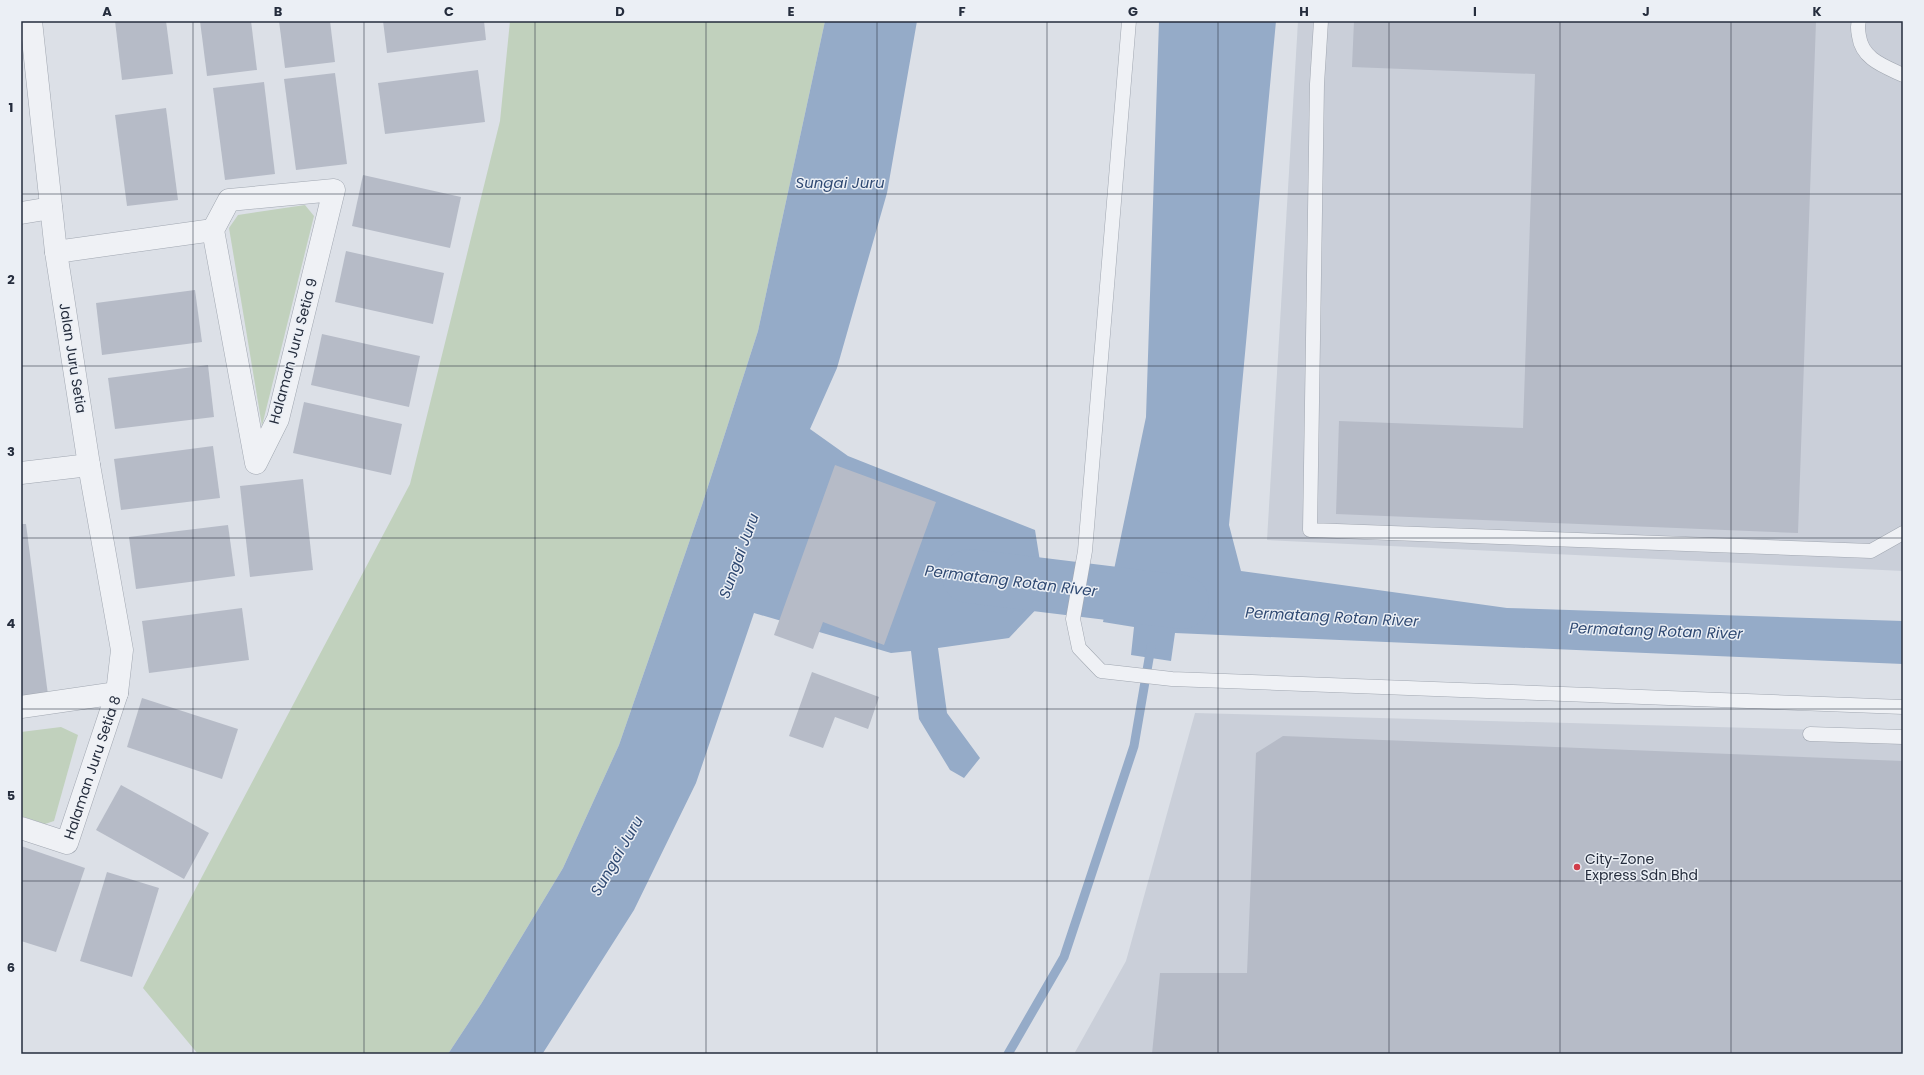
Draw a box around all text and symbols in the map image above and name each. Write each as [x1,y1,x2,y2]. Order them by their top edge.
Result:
text: A [102,2,112,21]
text: B [274,2,283,21]
text: C [444,2,454,21]
text: D [615,2,625,21]
text: E [787,2,795,21]
text: F [958,2,966,21]
text: G [1128,2,1138,21]
text: H [1299,2,1309,21]
text: I [1473,2,1477,21]
text: J [1642,2,1650,21]
text: K [1812,2,1822,21]
text: 1 [9,98,13,117]
water label: Sungai Juru [795,172,885,193]
text: 2 [7,270,15,289]
street label: Halaman Juru Setia 9 [264,276,322,426]
street label: Jalan Juru Setia [54,301,92,415]
text: 3 [7,442,15,461]
water label: Sungai Juru [713,510,764,601]
water label: Permatang Rotan River [924,560,1099,602]
water label: Permatang Rotan River [1245,601,1420,632]
text: 4 [7,614,16,633]
water label: Permatang Rotan River [1569,617,1743,644]
street label: Halaman Juru Setia 8 [59,693,126,842]
text: 5 [7,786,15,805]
water label: Sungai Juru [585,812,648,900]
place label: City-Zone Express Sdn Bhd [1585,849,1698,885]
marker: City-Zone Express Sdn Bhd [1572,862,1582,872]
text: 6 [7,958,15,977]

